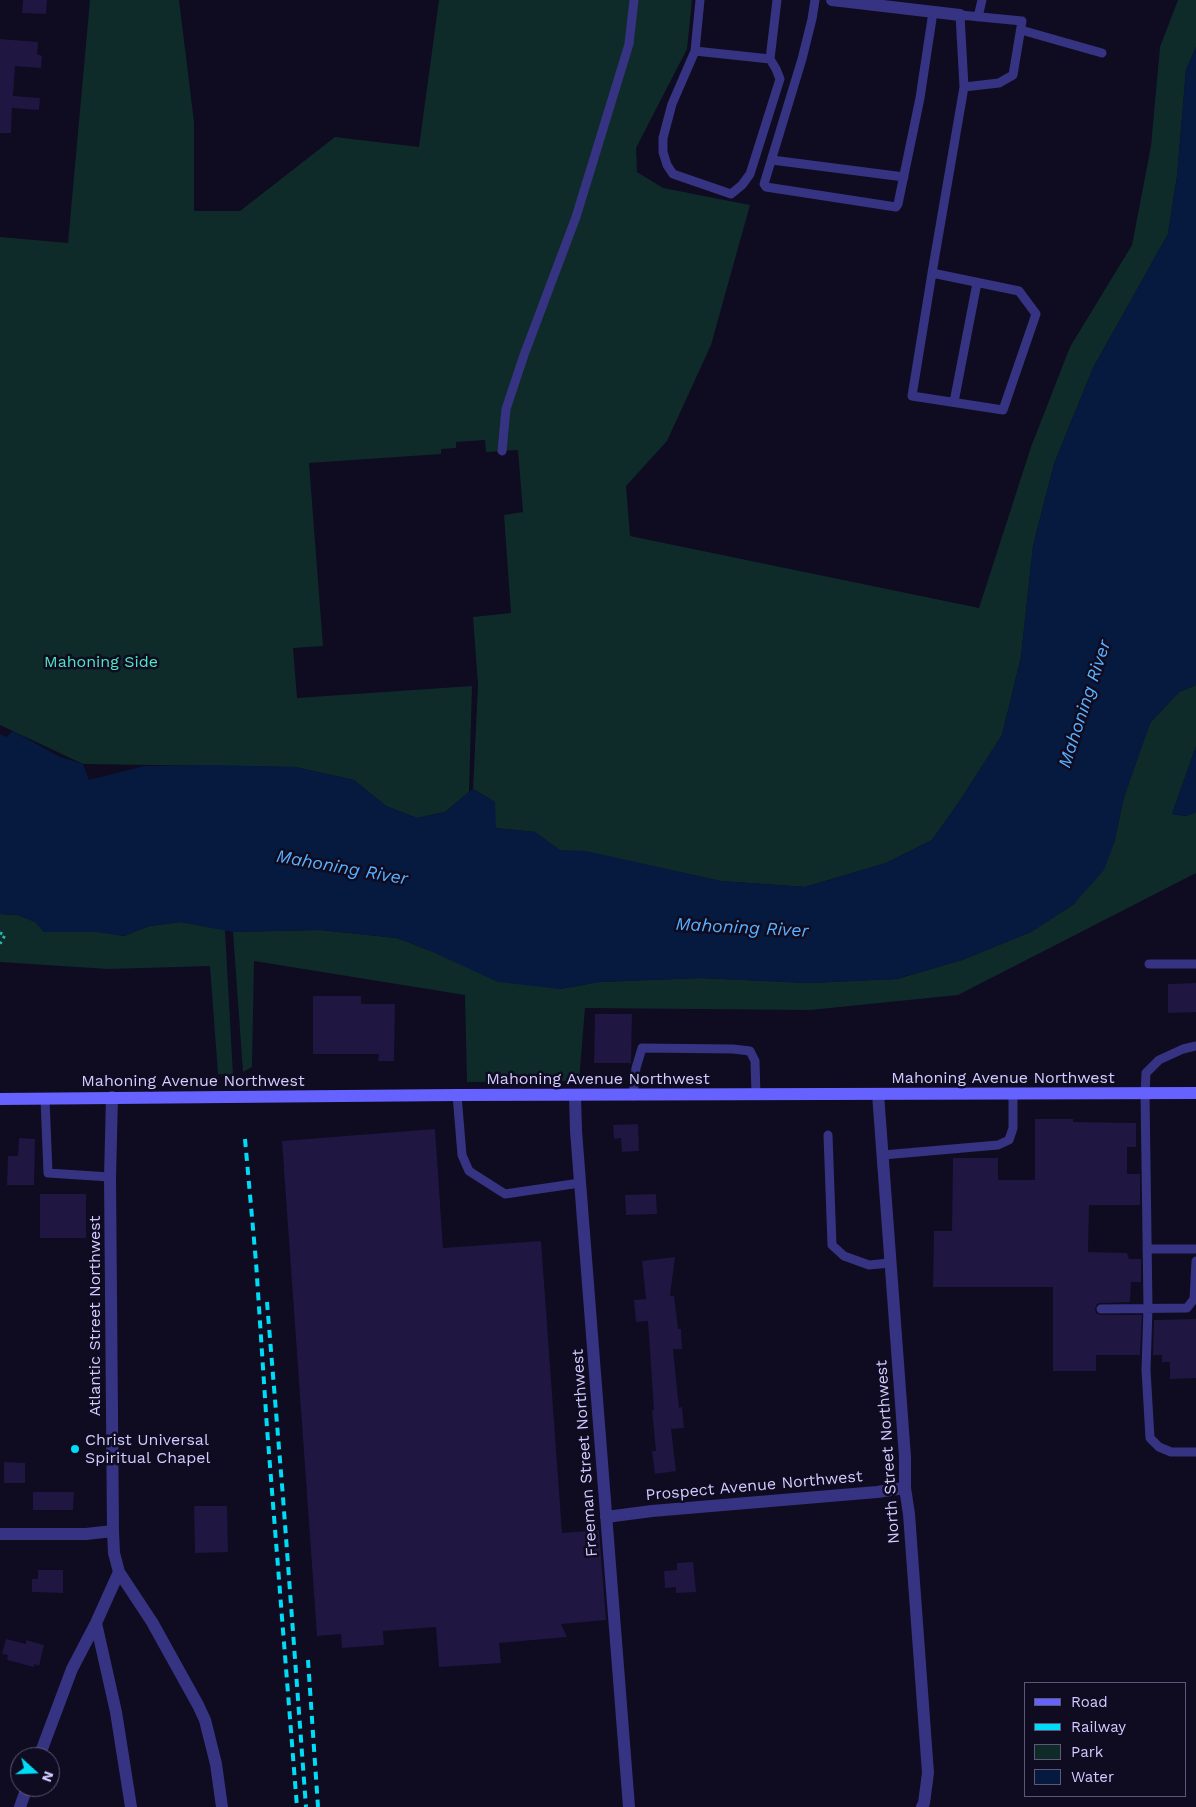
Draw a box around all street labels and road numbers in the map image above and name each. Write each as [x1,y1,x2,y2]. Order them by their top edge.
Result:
street label: Mahoning Avenue Northwest [891,1068,1115,1088]
street label: Mahoning Avenue Northwest [486,1069,710,1089]
street label: Mahoning Avenue Northwest [81,1071,305,1091]
street label: Atlantic Street Northwest [85,1216,105,1416]
street label: Freeman Street Northwest [568,1348,602,1558]
street label: North Street Northwest [872,1359,904,1545]
street label: Prospect Avenue Northwest [645,1467,863,1505]

